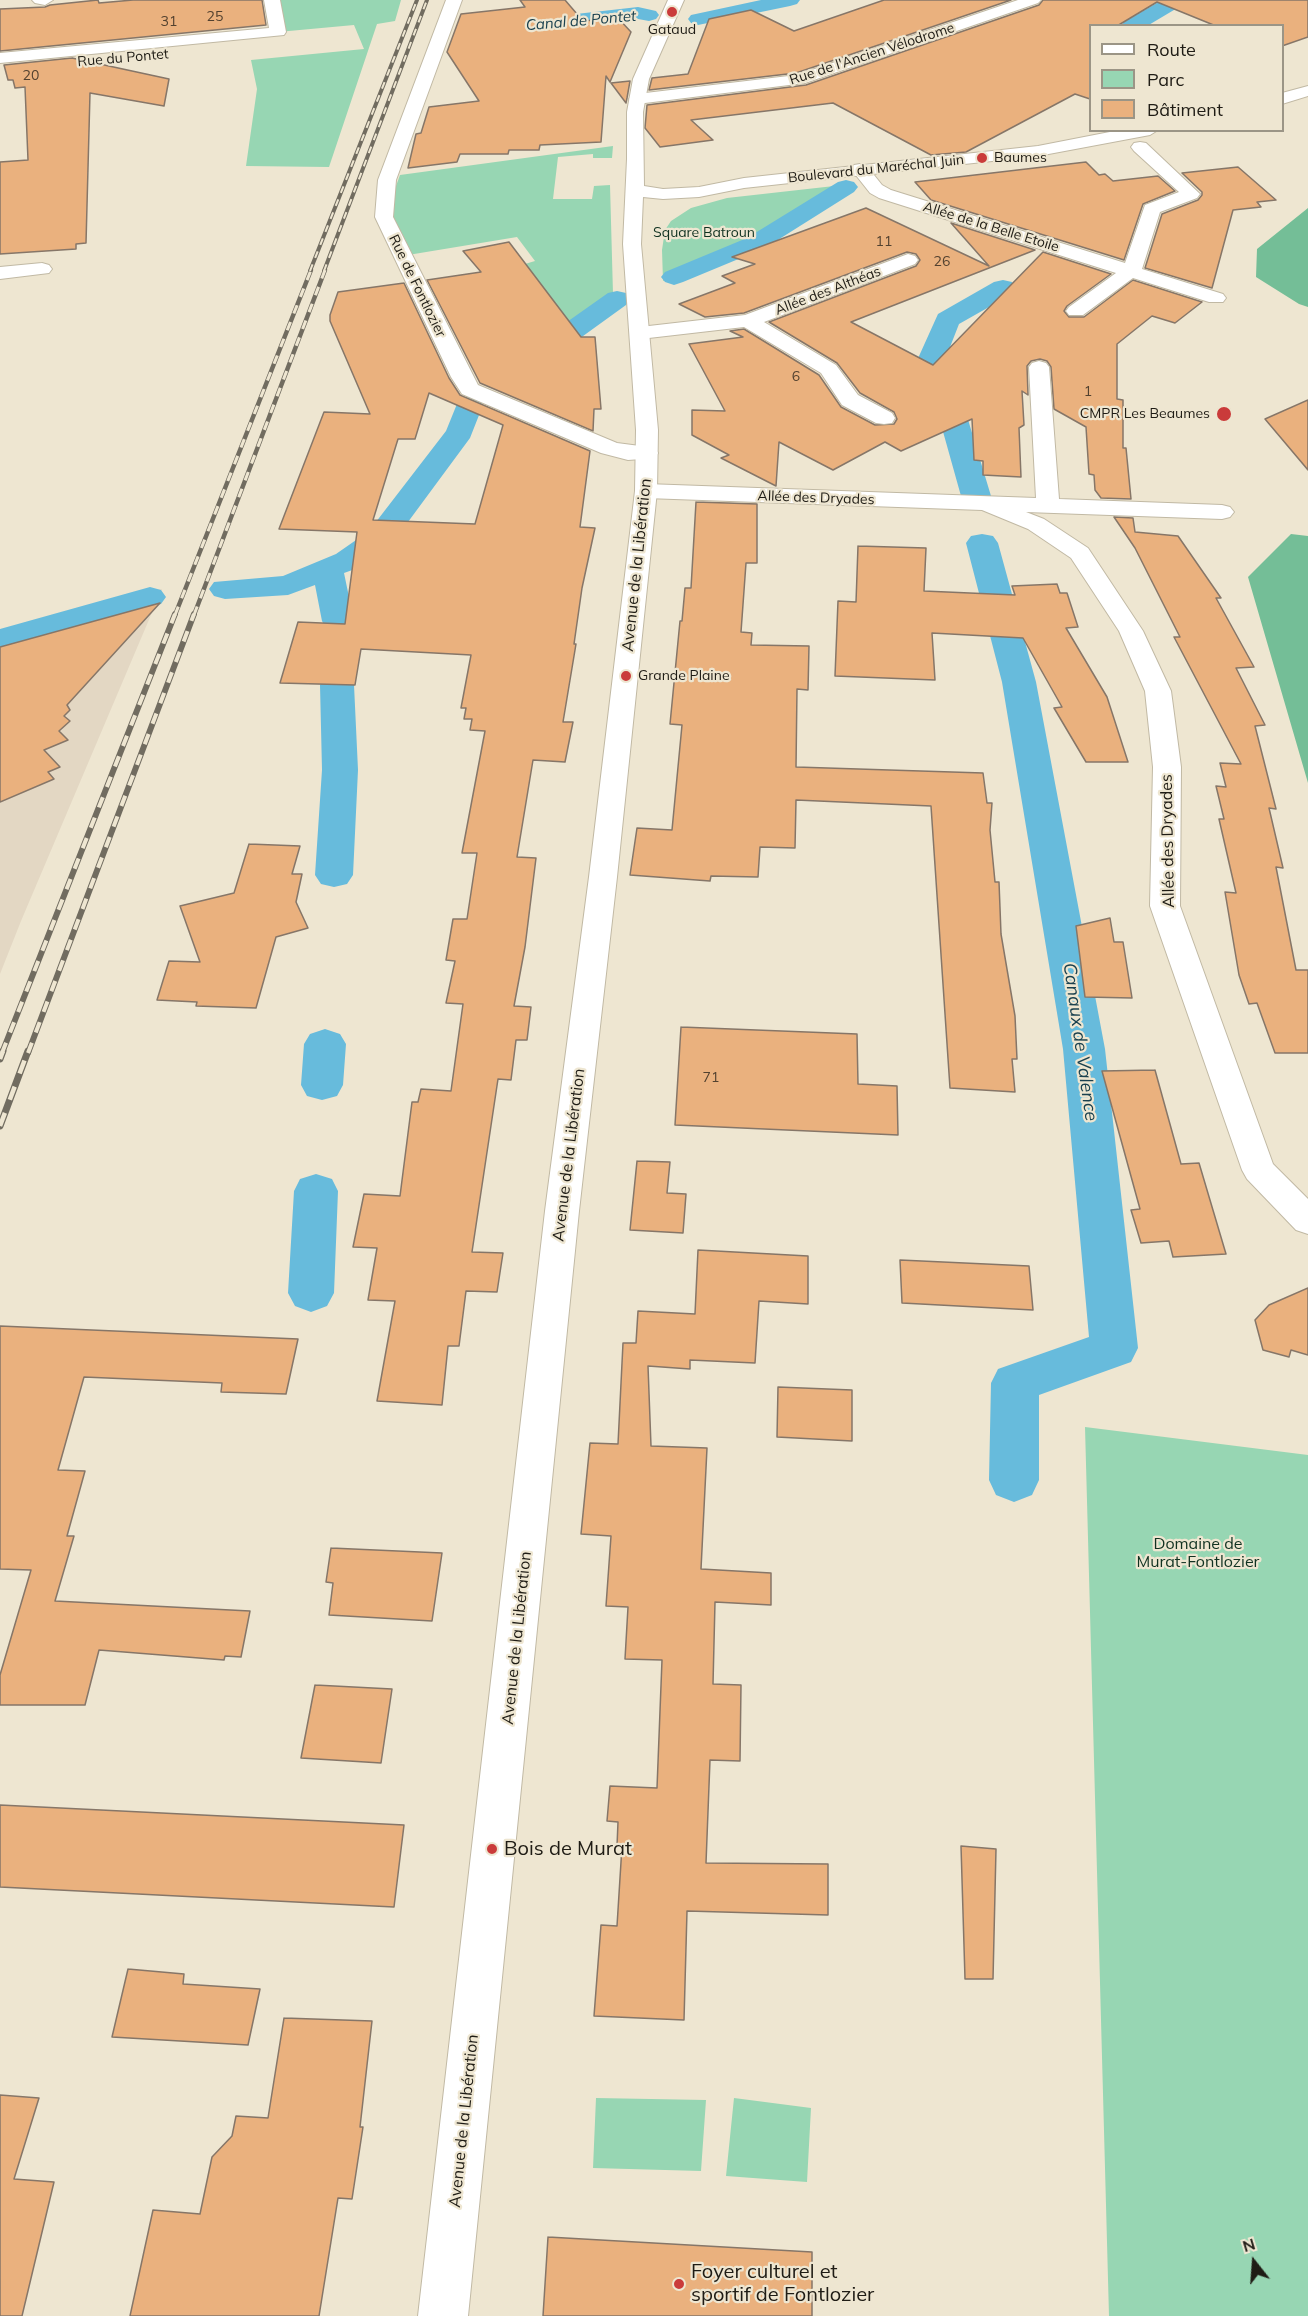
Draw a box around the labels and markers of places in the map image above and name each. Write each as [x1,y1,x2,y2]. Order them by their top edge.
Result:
marker: Gataud [665,5,679,19]
place label: Gataud [648,22,696,38]
place label: Baumes [994,150,1047,166]
marker: Baumes [975,151,989,165]
marker: CMPR Les Beaumes [1215,405,1233,423]
place label: CMPR Les Beaumes [1080,406,1210,422]
place label: Grande Plaine [638,668,730,684]
marker: Grande Plaine [619,669,633,683]
place label: Bois de Murat [504,1837,632,1861]
marker: Bois de Murat [485,1842,499,1856]
place label: Foyer culturel et sportif de Fontlozier [691,2260,874,2307]
marker: Foyer culturel et sportif de Fontlozier [672,2277,686,2291]

